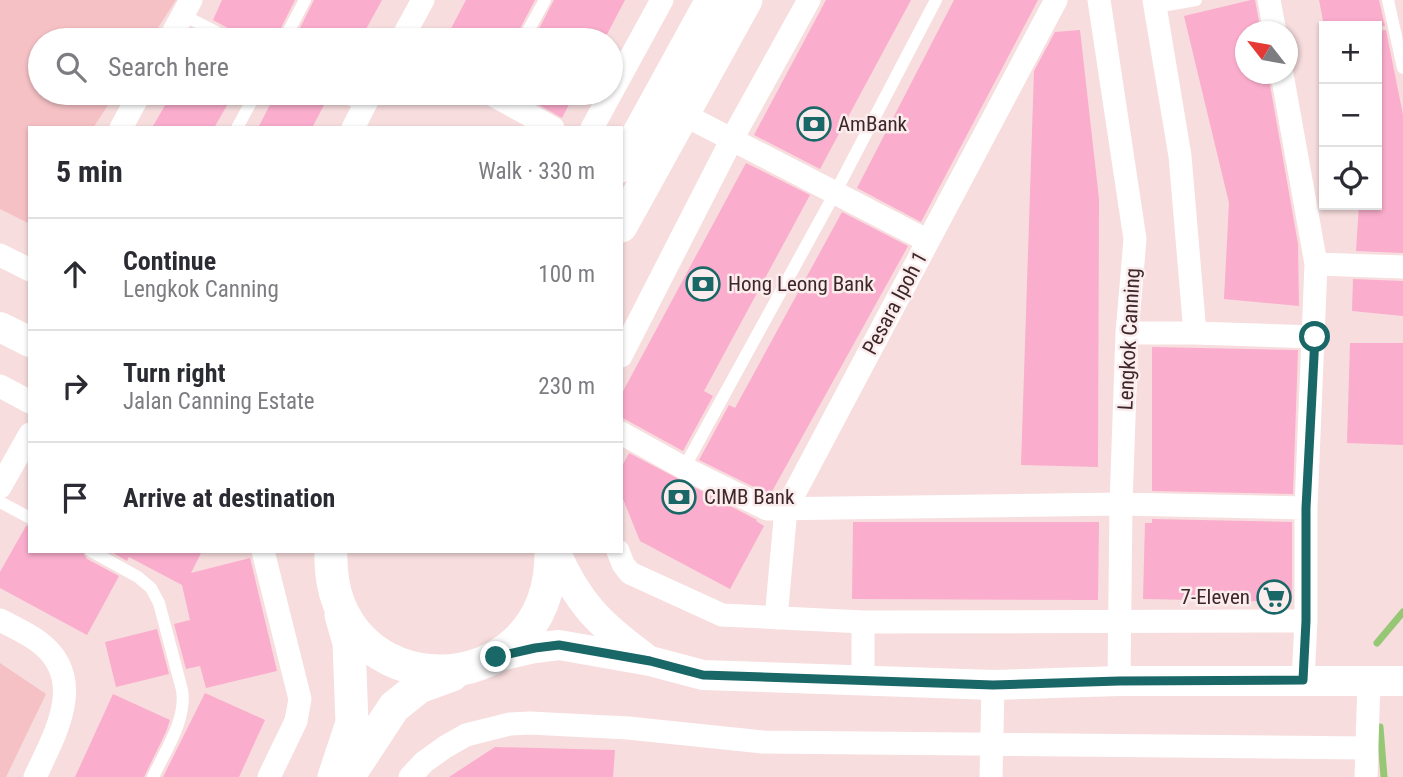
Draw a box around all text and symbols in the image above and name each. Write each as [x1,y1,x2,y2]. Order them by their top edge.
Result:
north arrow [1235,21,1298,84]
map controls [1319,21,1382,210]
button: + [1319,21,1382,84]
search box [28,28,623,105]
icon: search [52,48,90,86]
text: Search here [108,52,229,82]
button: − [1319,84,1382,147]
bank icon: AmBank [795,105,833,143]
place label: AmBank [838,112,908,136]
button: locate [1319,147,1382,210]
text: 5 min [56,154,123,189]
text: Walk · 330 m [478,158,595,185]
text: Continue [123,246,216,276]
street label: Pesara Ipoh 1 [858,247,932,359]
icon: ahead [56,255,94,293]
text: 100 m [538,261,595,288]
bank icon: Hong Leong Bank [684,265,722,303]
street label: Lengkok Canning [1113,267,1145,411]
place label: Hong Leong Bank [728,272,874,296]
text: Lengkok Canning [123,276,279,303]
route start [1299,321,1330,352]
text: Turn right [123,358,225,388]
icon: right [56,367,94,405]
text: 230 m [538,373,595,400]
text: Jalan Canning Estate [123,388,315,415]
bank icon: CIMB Bank [660,478,698,516]
icon: arrive [56,479,94,517]
text: Arrive at destination [123,483,335,513]
place label: CIMB Bank [704,485,795,509]
supermarket icon: 7-Eleven [1255,578,1293,616]
place label: 7-Eleven [1181,585,1250,609]
route end [480,641,511,672]

